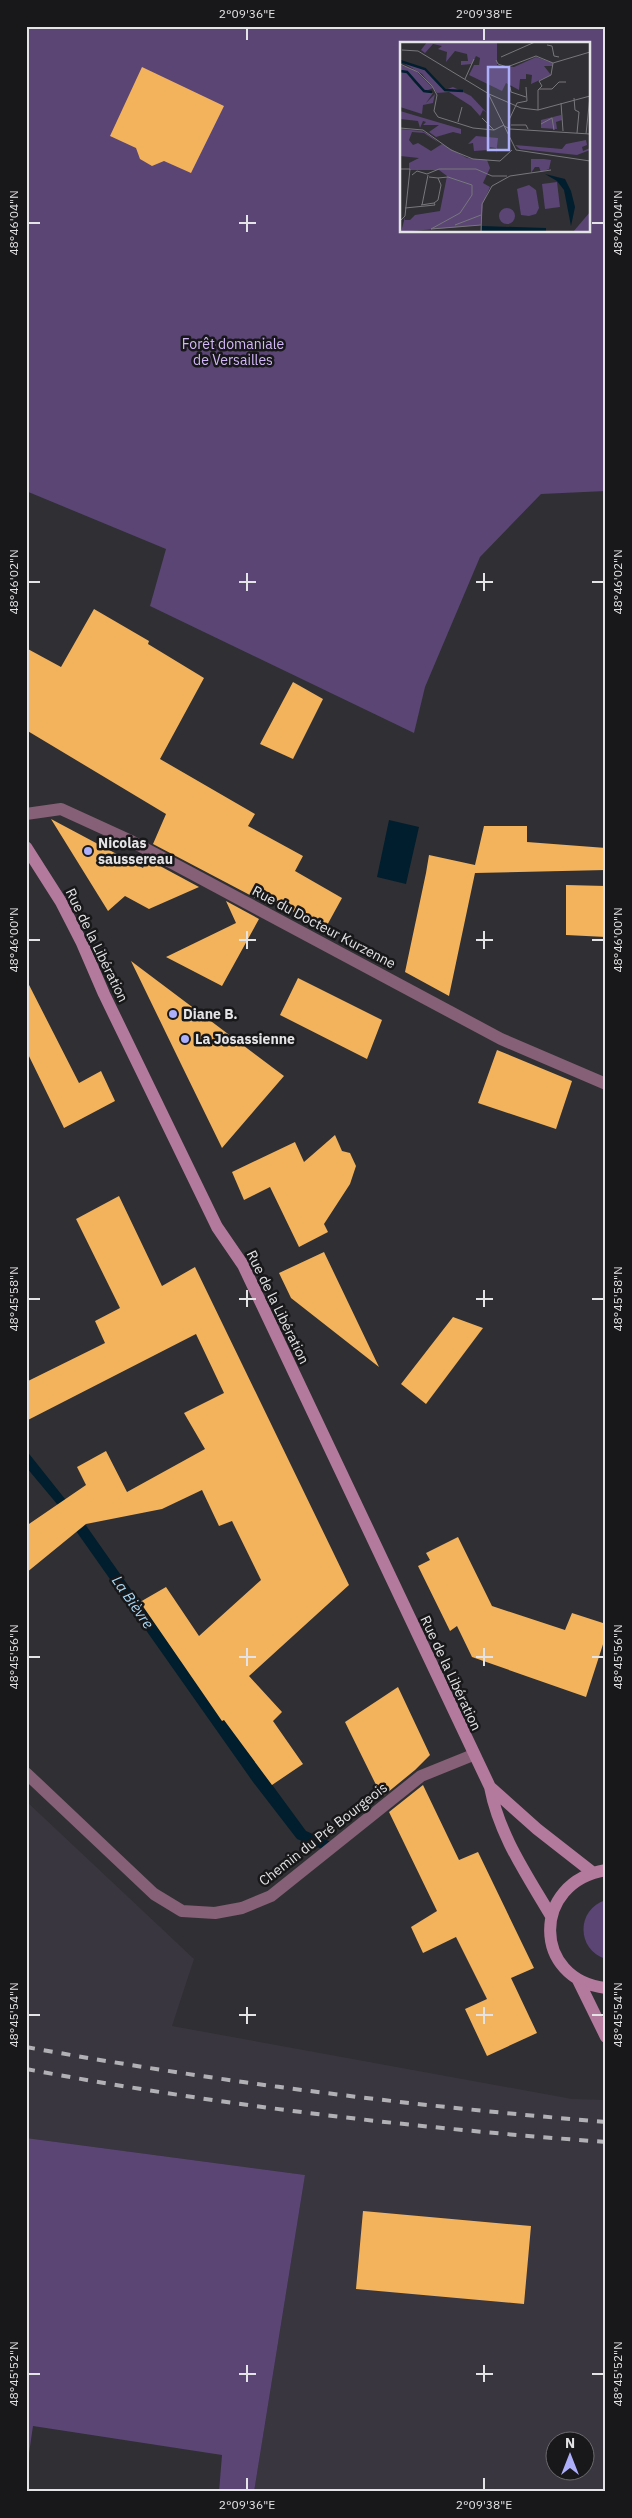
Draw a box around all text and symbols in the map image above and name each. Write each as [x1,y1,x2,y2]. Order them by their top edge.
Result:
text: 2°09'36"E [219,6,275,21]
text: 2°09'38"E [456,6,512,21]
inset map [400,42,590,232]
text: 48°46'04"N [6,190,21,256]
text: 48°46'04"N [610,190,625,256]
park label: Forêt domaniale de Versailles [182,335,284,369]
text: 48°46'02"N [6,549,21,615]
text: 48°46'02"N [610,549,625,615]
place label: Nicolas saussereau [98,834,173,868]
marker: Nicolas saussereau [82,845,94,857]
street label: Rue du Docteur Kurzenne [249,882,399,973]
street label: Rue de la Libération [62,885,132,1005]
text: 48°46'00"N [6,907,21,973]
text: 48°46'00"N [610,907,625,973]
place label: Diane B. [183,1005,238,1023]
marker: Diane B. [167,1008,179,1020]
place label: La Josassienne [195,1030,295,1048]
marker: La Josassienne [179,1033,191,1045]
street label: Rue de la Libération [243,1247,313,1367]
text: 48°45'58"N [6,1266,21,1332]
text: 48°45'58"N [610,1266,625,1332]
water label: La Bièvre [108,1572,158,1633]
street label: Rue de la Libération [416,1613,486,1733]
text: 48°45'56"N [6,1624,21,1690]
text: 48°45'56"N [610,1624,625,1690]
street label: Chemin du Pré Bourgeois [255,1778,391,1890]
text: 48°45'54"N [6,1982,21,2048]
text: 48°45'54"N [610,1982,625,2048]
text: 48°45'52"N [6,2341,21,2407]
text: 48°45'52"N [610,2341,625,2407]
north arrow [544,2430,594,2480]
text: N [565,2434,575,2452]
text: 2°09'36"E [219,2497,275,2512]
text: 2°09'38"E [456,2497,512,2512]

